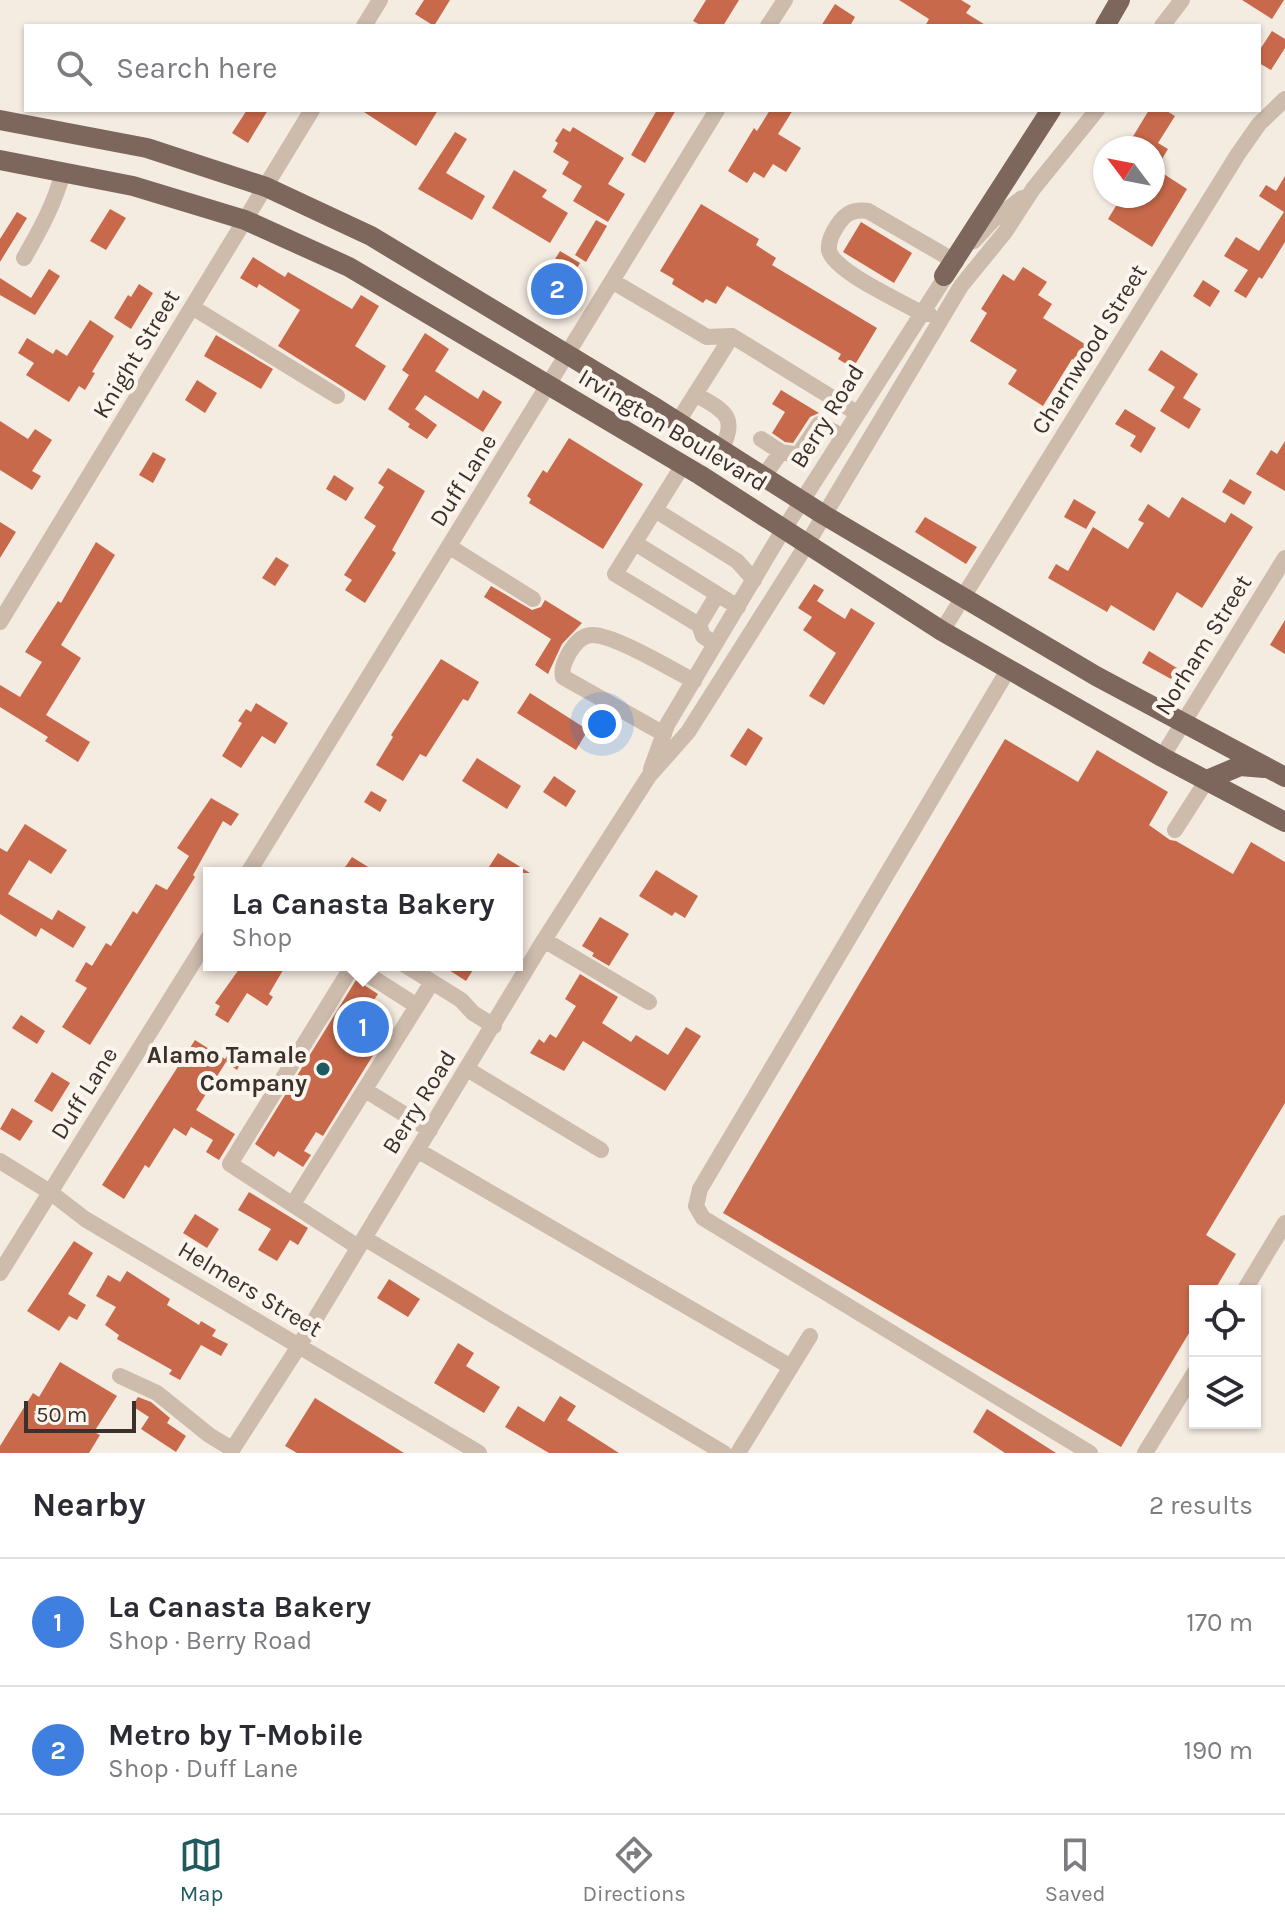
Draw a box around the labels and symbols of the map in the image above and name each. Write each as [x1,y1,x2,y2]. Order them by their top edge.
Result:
north arrow [1093,136,1165,208]
pin: 2 [531,259,583,319]
street label: Charnwood Street [1025,259,1153,439]
street label: Knight Street [87,285,185,423]
street label: Berry Road [784,359,870,473]
street label: Irvington Boulevard [574,363,772,497]
street label: Duff Lane [424,429,502,531]
street label: Norham Street [1149,570,1257,720]
your location [582,704,622,744]
pin: 1 [337,997,389,1057]
place label: Alamo Tamale Company [147,1041,307,1097]
street label: Duff Lane [45,1042,123,1144]
street label: Berry Road [376,1045,462,1159]
marker: Alamo Tamale Company [314,1060,332,1078]
street label: Helmers Street [173,1235,327,1343]
scale bar [24,1397,136,1433]

